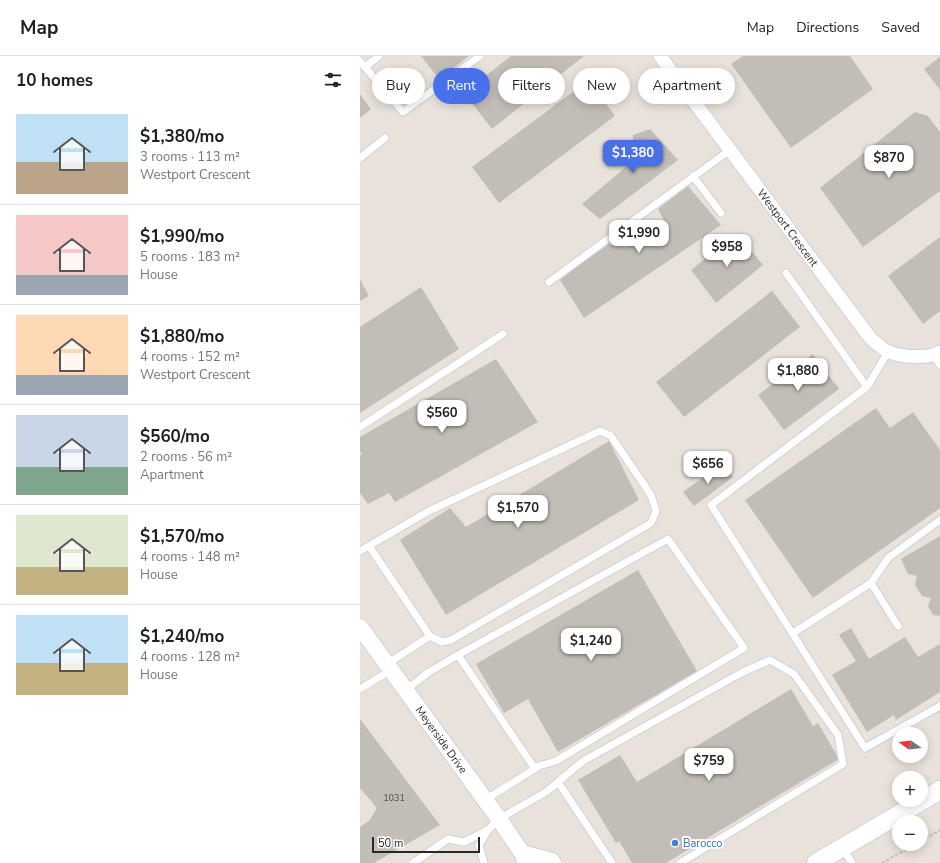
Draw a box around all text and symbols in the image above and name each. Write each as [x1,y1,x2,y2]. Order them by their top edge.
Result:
text: Map [20,15,58,41]
text: Map [747,18,774,37]
text: Directions [796,18,859,37]
text: Saved [881,18,920,37]
chip: Buy [372,68,425,104]
chip: Rent [433,68,490,104]
chip: Filters [498,68,565,104]
chip: New [573,68,630,104]
chip: Apartment [638,68,735,104]
text: 10 homes [16,69,93,92]
icon: filters [322,69,344,91]
text: $1,380/mo [140,125,224,148]
icon: home [48,130,96,178]
pin: $1,380 [600,140,666,174]
text: $1,380 [612,144,654,162]
pin: $870 [865,145,913,179]
text: 3 rooms · 113 m² [140,148,240,166]
text: $870 [873,149,905,167]
text: Westport Crescent [140,166,250,184]
street label: Westport Crescent [754,186,821,270]
pin: $1,990 [606,220,672,254]
text: $1,990 [618,224,660,242]
text: $1,990/mo [140,225,224,248]
icon: home [48,231,96,279]
pin: $958 [703,234,751,268]
text: $958 [711,238,743,256]
text: 5 rooms · 183 m² [140,248,240,266]
text: House [140,266,178,284]
text: $1,880/mo [140,325,224,348]
icon: home [48,331,96,379]
text: 4 rooms · 152 m² [140,348,240,366]
pin: $1,880 [765,358,831,392]
text: $1,880 [777,362,819,380]
text: Westport Crescent [140,366,250,384]
pin: $560 [418,400,466,434]
text: $560 [426,404,458,422]
text: $560/mo [140,425,210,448]
icon: home [48,431,96,479]
text: 2 rooms · 56 m² [140,448,232,466]
pin: $656 [684,451,732,485]
text: $656 [692,455,724,473]
text: Apartment [140,466,203,484]
pin: $1,570 [485,495,551,529]
text: $1,570 [497,499,539,517]
text: $1,570/mo [140,525,224,548]
icon: home [48,531,96,579]
text: 4 rooms · 148 m² [140,548,240,566]
text: House [140,566,178,584]
text: $1,240/mo [140,625,224,648]
pin: $1,240 [558,628,624,662]
icon: home [48,631,96,679]
text: $1,240 [570,632,612,650]
text: 4 rooms · 128 m² [140,648,240,666]
text: House [140,666,178,684]
street label: Meyerside Drive [412,703,471,777]
north arrow [892,727,928,763]
map controls [892,727,928,851]
pin: $759 [685,748,733,782]
text: $759 [693,752,725,770]
button: + [892,771,928,807]
house number: 1031 [383,792,405,804]
button: − [892,815,928,851]
scale bar [372,835,480,854]
text: 50 m [378,836,403,851]
place label: Barocco [683,836,722,851]
marker: Barocco [670,838,680,848]

